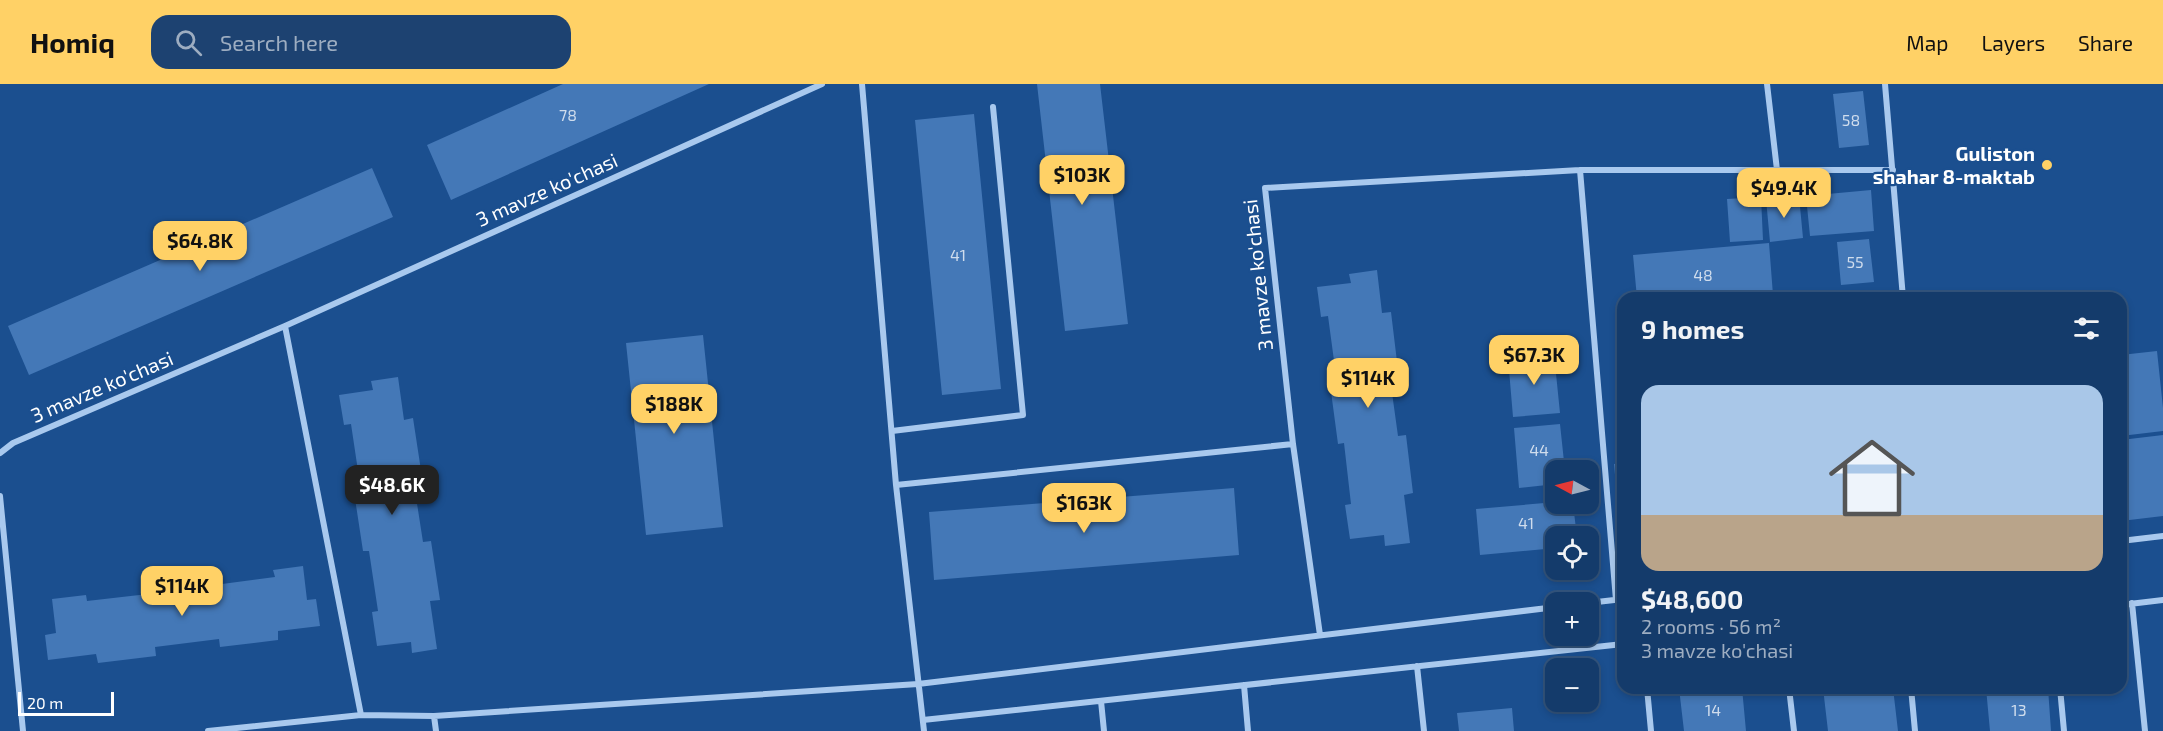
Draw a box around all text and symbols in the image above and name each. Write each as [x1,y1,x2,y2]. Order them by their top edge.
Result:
search box [151,15,571,69]
text: Homiq [30,25,115,59]
icon: search [172,26,205,59]
text: Search here [220,29,338,55]
text: Map [1906,30,1948,55]
text: Layers [1981,30,2045,55]
text: Share [2078,30,2133,55]
house number: 78 [559,105,577,124]
house number: 58 [1842,110,1860,129]
place label: Guliston shahar 8-maktab [1873,141,2035,188]
street label: 3 mavze ko'chasi [472,147,621,231]
pin: $103K [1040,155,1124,206]
marker: Guliston shahar 8-maktab [2040,158,2054,172]
text: $103K [1054,162,1110,186]
pin: $49.4K [1735,168,1833,219]
text: $49.4K [1751,175,1817,199]
street label: 3 mavze ko'chasi [1237,198,1277,352]
pin: $64.8K [151,221,249,272]
text: $64.8K [167,228,233,252]
house number: 41 [950,245,966,264]
house number: 55 [1846,252,1864,271]
house number: 48 [1693,265,1713,284]
icon: filters [2070,312,2103,345]
text: 9 homes [1641,313,1744,344]
pin: $67.3K [1485,335,1583,386]
text: $67.3K [1503,342,1565,366]
street label: 3 mavze ko'chasi [27,345,176,427]
pin: $114K [1326,358,1410,409]
text: $114K [1341,365,1395,389]
pin: $188K [632,384,716,435]
text: $188K [645,391,703,415]
icon: home [1818,424,1926,532]
house number: 44 [1529,440,1549,459]
north arrow [1545,460,1599,514]
map controls [1545,460,1599,712]
pin: $48.6K [343,465,441,516]
text: $48.6K [359,472,425,496]
pin: $163K [1042,483,1126,534]
text: $163K [1056,490,1112,514]
house number: 41 [1518,513,1534,532]
button: locate [1545,526,1599,580]
pin: $114K [140,566,224,617]
text: $114K [155,573,209,597]
text: $48,600 [1641,583,1743,614]
button: + [1545,592,1599,646]
text: 2 rooms · 56 m² [1641,614,1781,638]
text: 3 mavze ko'chasi [1641,638,1793,662]
button: − [1545,658,1599,712]
scale bar [18,689,114,716]
text: 20 m [27,693,63,712]
house number: 14 [1705,700,1721,719]
house number: 13 [2011,700,2027,719]

